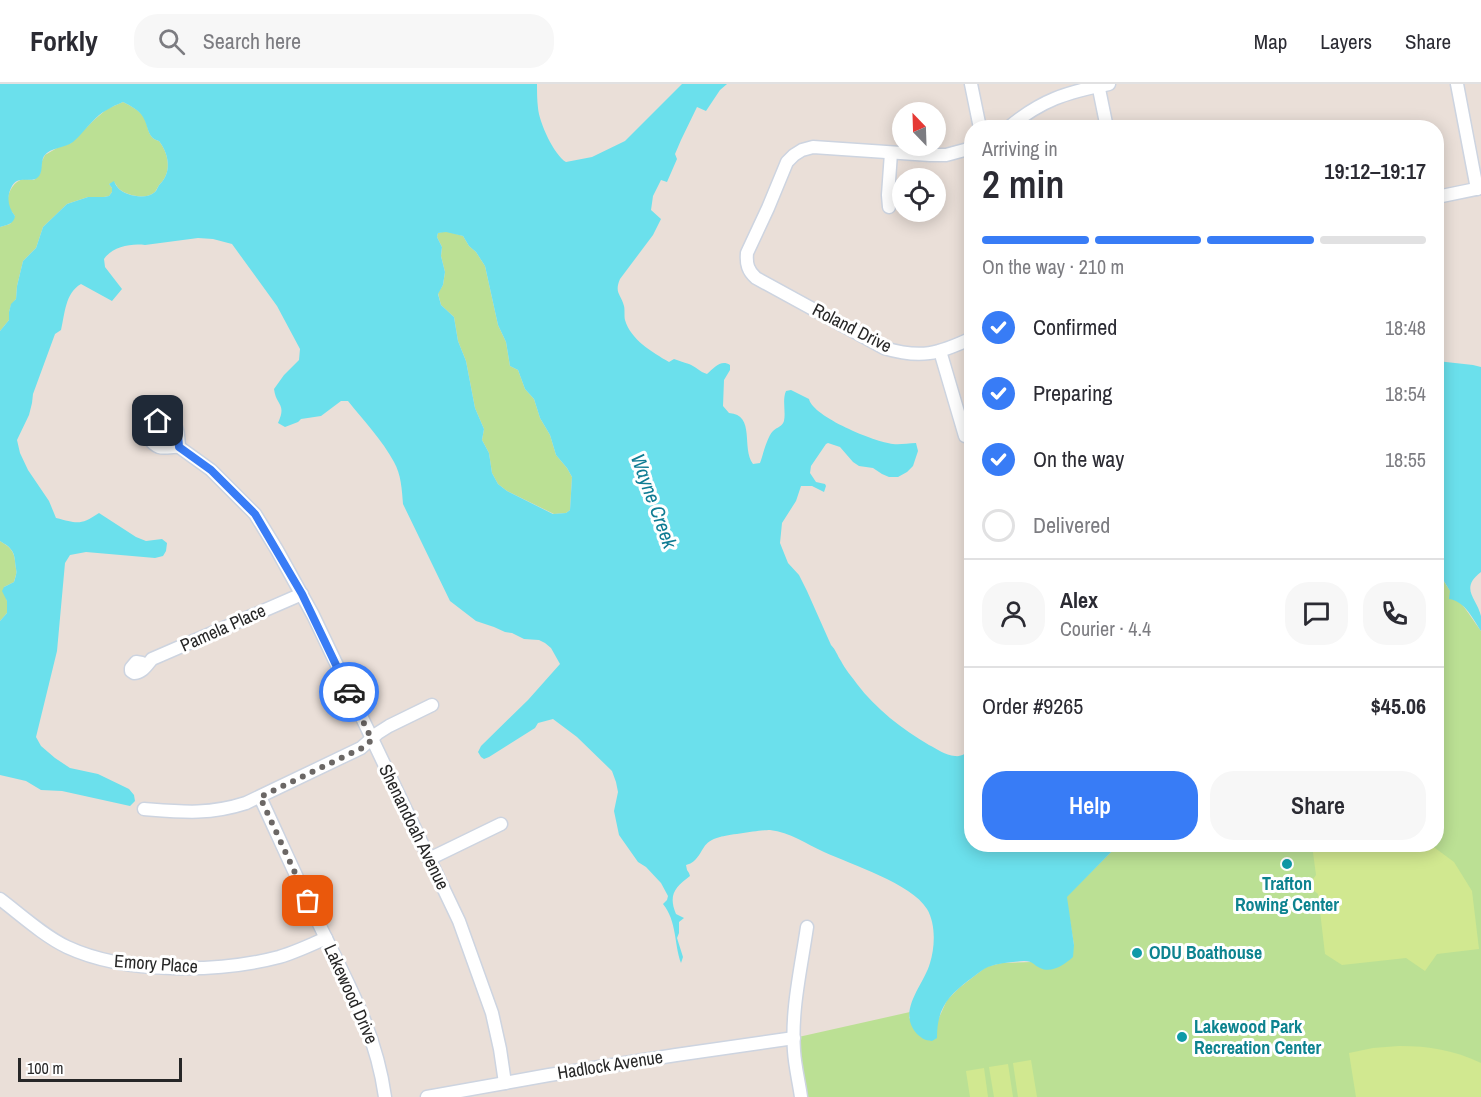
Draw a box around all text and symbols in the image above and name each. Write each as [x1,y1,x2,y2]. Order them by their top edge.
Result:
search box [134,14,554,68]
text: Forkly [30,22,98,60]
icon: search [155,25,188,58]
text: Search here [203,26,301,56]
text: Map [1254,27,1287,56]
text: Layers [1320,27,1372,56]
text: Share [1405,27,1451,56]
north arrow [892,102,946,156]
map controls [892,102,946,222]
text: Arriving in [982,135,1058,162]
text: 19:12–19:17 [1324,156,1426,186]
text: 2 min [982,158,1064,210]
button: locate [892,168,946,222]
text: On the way · 210 m [982,253,1124,280]
street label: Roland Drive [808,297,896,358]
icon: check [982,311,1015,344]
text: Confirmed [1033,312,1117,342]
text: 18:48 [1385,314,1426,341]
icon: check [982,377,1015,410]
text: Preparing [1033,378,1112,408]
text: 18:54 [1385,380,1426,407]
pin [132,395,183,446]
icon: home [141,404,174,437]
icon: check [982,443,1015,476]
text: On the way [1033,444,1124,474]
text: 18:55 [1385,446,1426,473]
water label: Wayne Creek [625,450,684,553]
text: Delivered [1033,510,1110,540]
button: person [982,582,1045,645]
button: chat [1285,582,1348,645]
button: phone [1363,582,1426,645]
text: Alex [1060,585,1098,615]
street label: Pamela Place [176,598,269,657]
text: Courier · 4.4 [1060,615,1151,642]
courier [319,662,379,722]
icon: car [333,676,366,709]
text: Order #9265 [982,691,1083,721]
text: $45.06 [1371,691,1426,721]
street label: Shenandoah Avenue [373,760,456,894]
button: Help [982,771,1198,840]
button: Share [1210,771,1426,840]
marker: Trafton Rowing Center [1280,857,1294,871]
place label: Trafton Rowing Center [1235,871,1339,917]
pin [282,875,333,926]
icon: bag [291,884,324,917]
street label: Lakewood Drive [318,940,385,1048]
place label: ODU Boathouse [1149,940,1262,965]
marker: ODU Boathouse [1130,946,1144,960]
street label: Emory Place [113,948,199,979]
place label: Lakewood Park Recreation Center [1194,1014,1321,1060]
marker: Lakewood Park Recreation Center [1175,1030,1189,1044]
street label: Hadlock Avenue [555,1044,664,1085]
scale bar [18,1055,182,1082]
text: 100 m [27,1057,63,1079]

